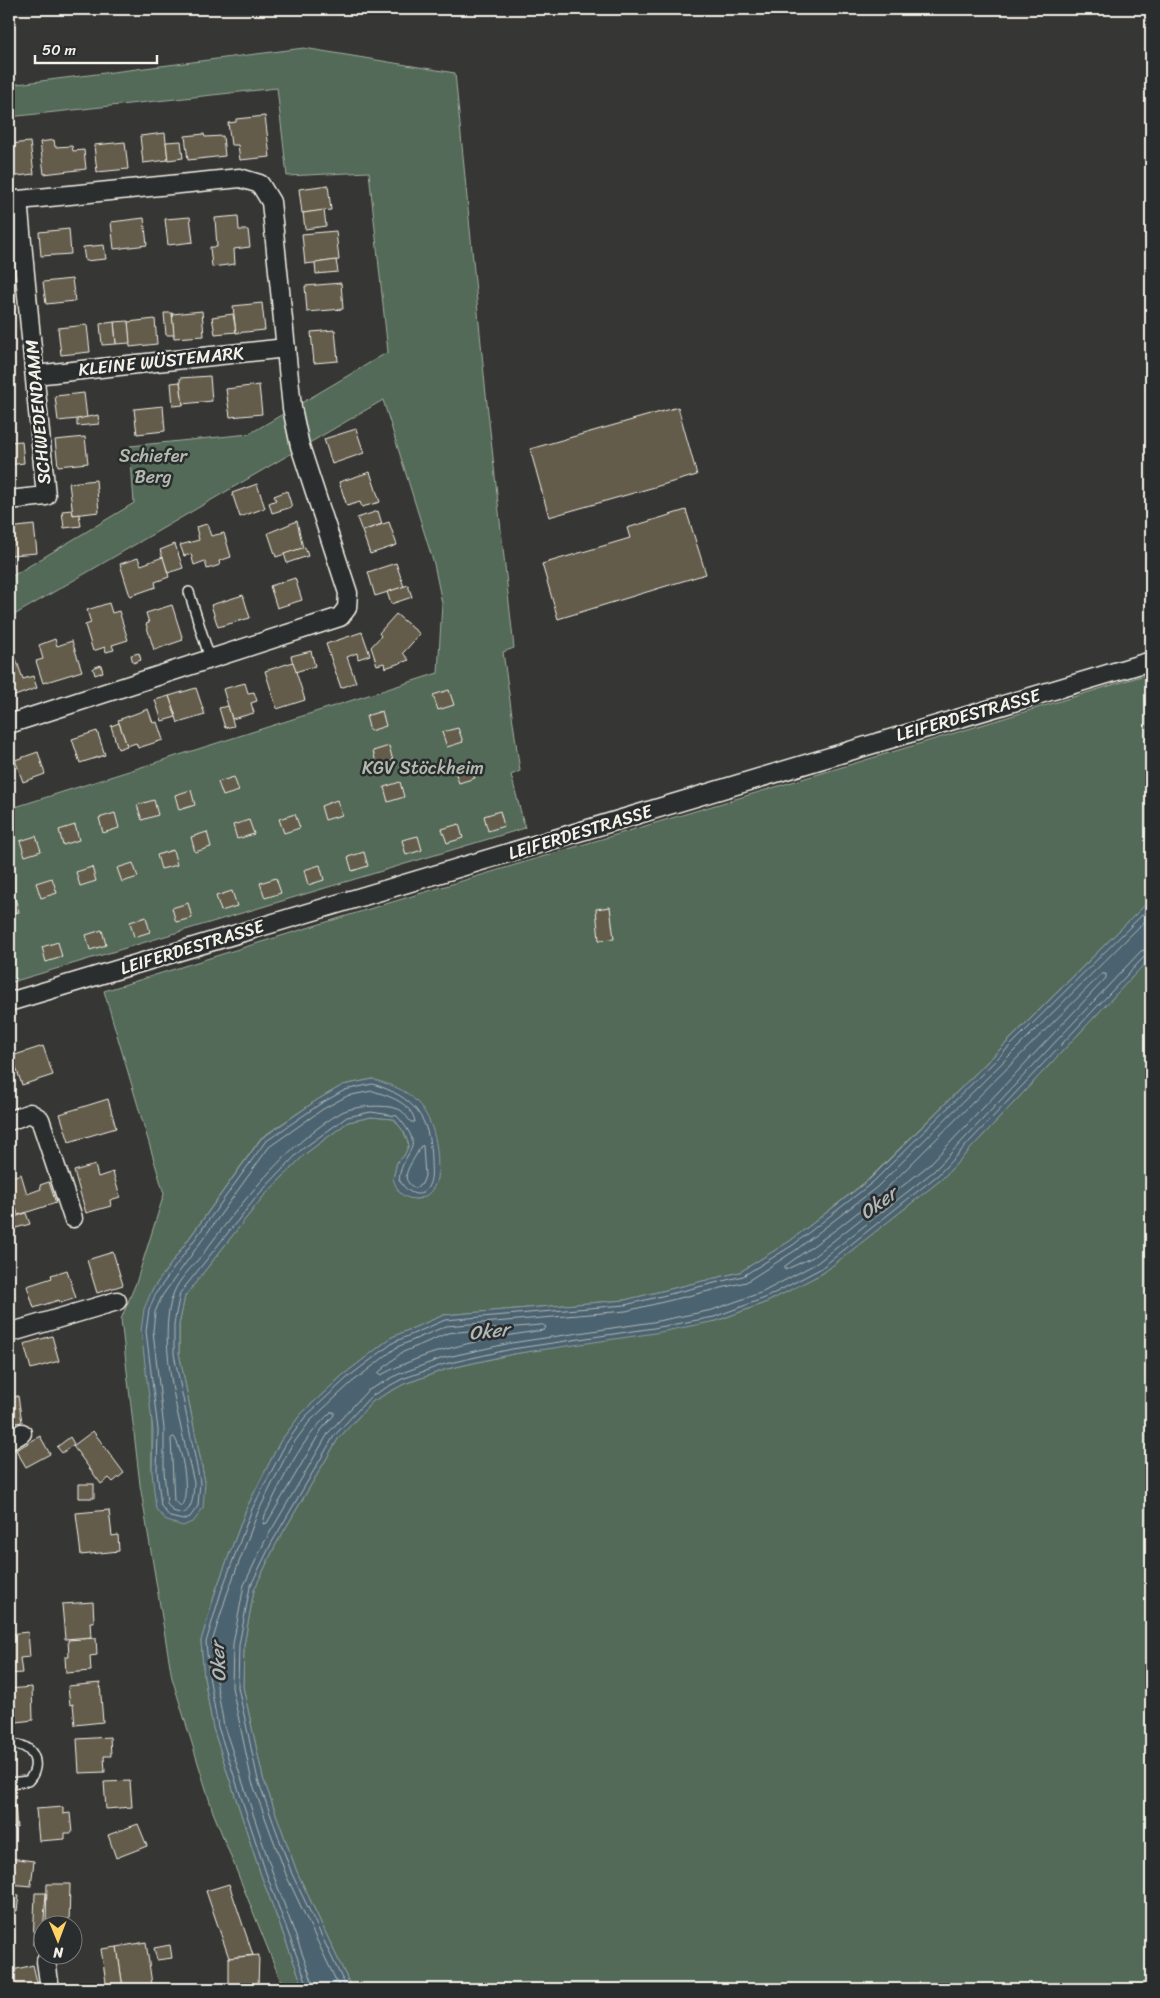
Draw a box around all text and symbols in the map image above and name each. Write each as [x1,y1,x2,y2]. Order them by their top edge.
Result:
scale bar [35,32,158,64]
text: 50 m [42,37,77,63]
street label: KLEINE WÜSTEMARK [77,336,246,386]
street label: SCHWEDENDAMM [16,338,60,486]
park label: Schiefer Berg [119,440,189,493]
street label: LEIFERDESTRASSE [892,679,1045,751]
park label: KGV Stöckheim [362,752,484,784]
street label: LEIFERDESTRASSE [504,795,657,869]
street label: LEIFERDESTRASSE [116,910,269,984]
water label: Oker [852,1176,906,1228]
water label: Oker [467,1312,514,1349]
water label: Oker [200,1638,236,1683]
north arrow [32,1916,82,1966]
text: N [53,1940,64,1965]

